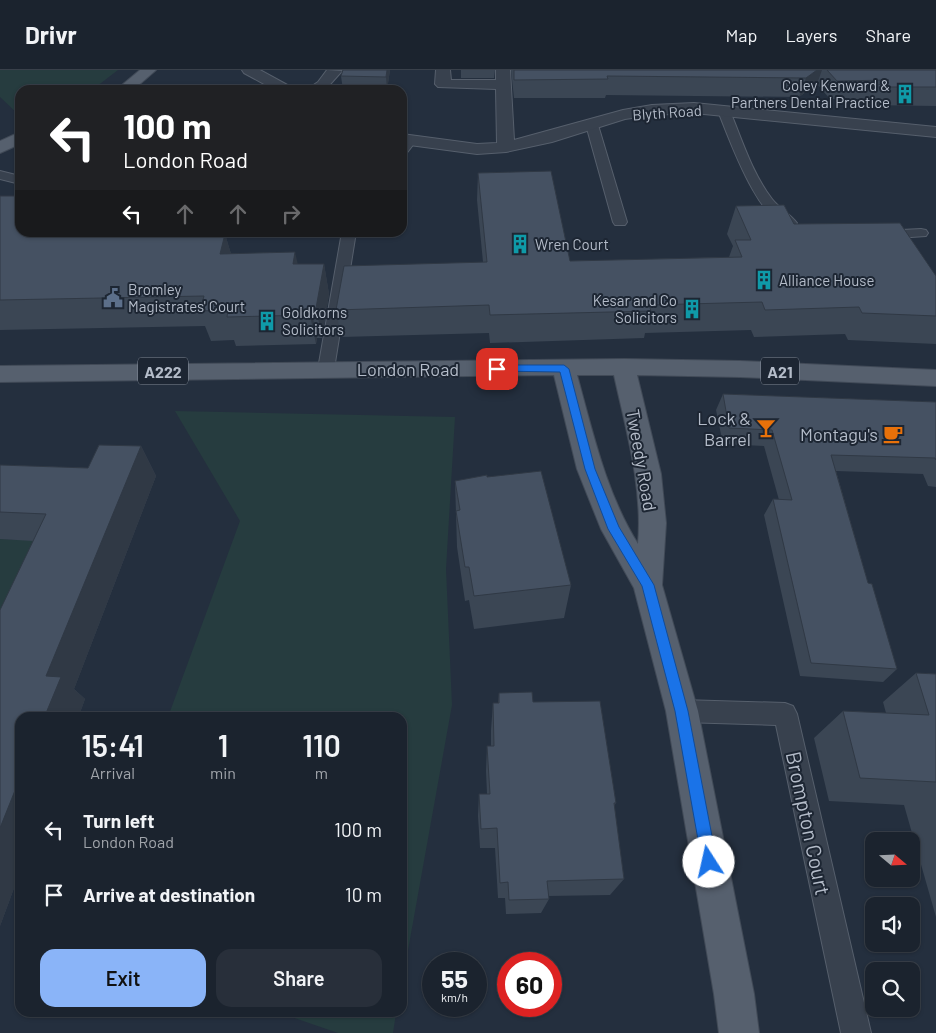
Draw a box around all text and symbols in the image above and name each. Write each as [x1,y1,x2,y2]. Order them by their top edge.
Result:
text: Drivr [25,20,77,49]
text: Map [725,24,757,46]
text: Layers [785,24,838,46]
text: Share [866,24,911,46]
place label: Coley Kenward & Partners Dental Practice [731,76,890,111]
building icon: Coley Kenward & Partners Dental Practice [894,83,916,105]
street label: Blyth Road [632,101,702,123]
text: 100 m [123,104,212,146]
icon: left [40,105,105,170]
text: London Road [123,146,248,172]
icon: left [118,200,146,228]
icon: ahead [171,200,199,228]
icon: ahead [224,200,252,228]
icon: right [277,200,305,228]
building icon: Wren Court [509,233,531,255]
place label: Wren Court [535,235,609,253]
building icon: Alliance House [753,269,775,291]
place label: Alliance House [779,271,874,289]
place label: Bromley Magistrates' Court [128,280,245,315]
public building icon: Bromley Magistrates' Court [102,287,124,309]
place label: Kesar and Co Solicitors [593,291,677,326]
building icon: Kesar and Co Solicitors [681,298,703,320]
place label: Goldkorns Solicitors [282,303,347,338]
building icon: Goldkorns Solicitors [256,310,278,332]
pin [476,348,518,390]
icon: arrive [483,355,511,383]
road number: A222 [138,358,188,384]
street label: London Road [357,358,459,380]
road number: A21 [761,358,799,384]
street label: Tweedy Road [622,407,662,513]
place label: Lock & Barrel [697,407,751,450]
bar icon: Lock & Barrel [755,417,777,439]
place label: Montagu's [800,423,878,445]
cafe icon: Montagu's [882,423,904,445]
text: 15:41 [81,727,144,763]
text: 1 [218,727,228,763]
text: 110 [302,727,341,763]
street label: Brompton Court [782,749,836,897]
text: Arrival [90,763,135,782]
text: min [210,763,236,782]
text: m [315,763,328,782]
text: Turn left [83,809,154,832]
icon: left [40,816,68,844]
text: 100 m [334,818,382,841]
text: London Road [83,832,174,851]
north arrow [865,832,920,888]
map controls [865,832,920,1017]
position arrow [682,835,734,887]
icon: arrive [40,881,68,909]
text: Arrive at destination [83,883,255,906]
text: 10 m [345,883,382,906]
button: sound [865,897,920,952]
button: Exit [40,949,206,1007]
button: Share [216,949,382,1007]
speed limit sign: 60 [497,952,562,1017]
button: search [865,962,920,1017]
text: 55 [441,963,468,993]
text: km/h [441,990,468,1004]

